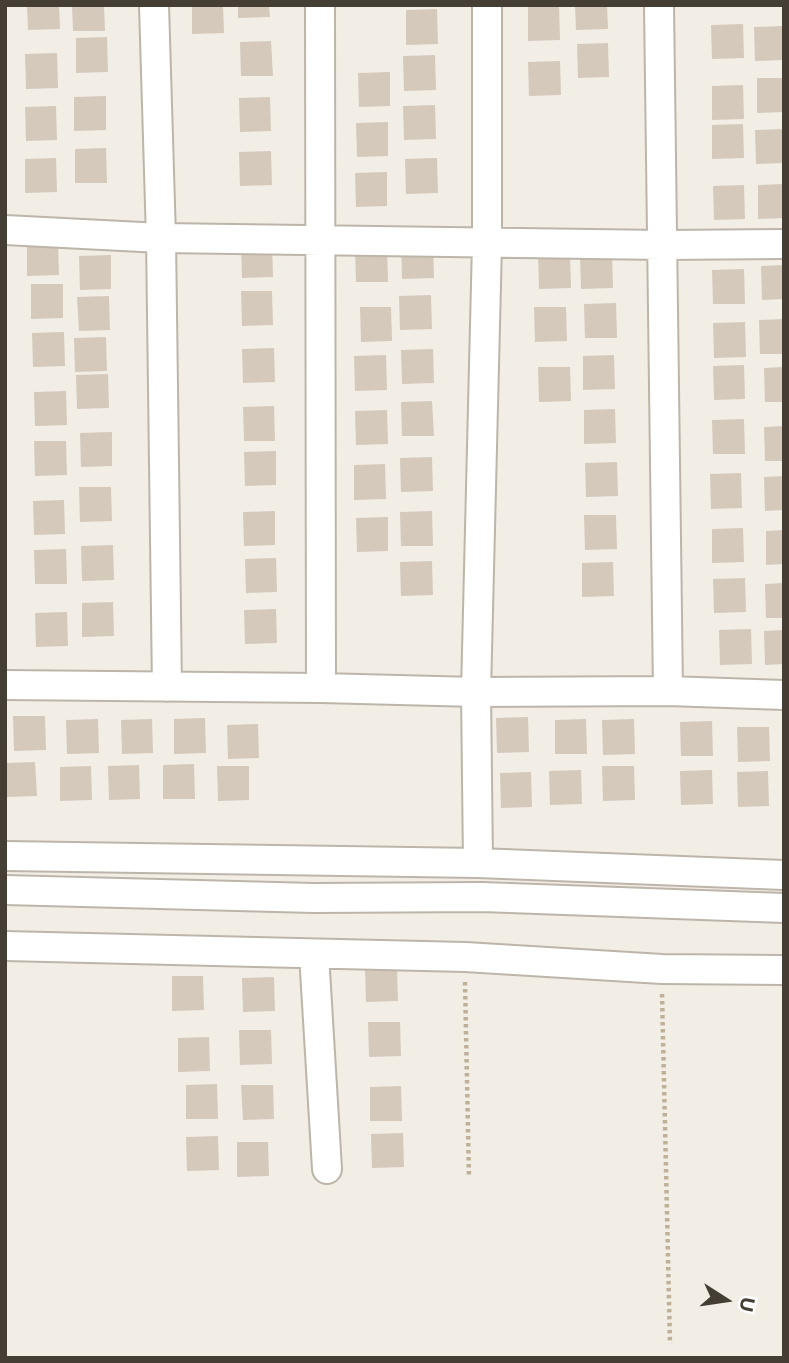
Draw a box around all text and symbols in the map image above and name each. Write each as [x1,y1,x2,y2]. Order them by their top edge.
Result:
north arrow [691,1265,761,1335]
text: U [734,1295,760,1314]

